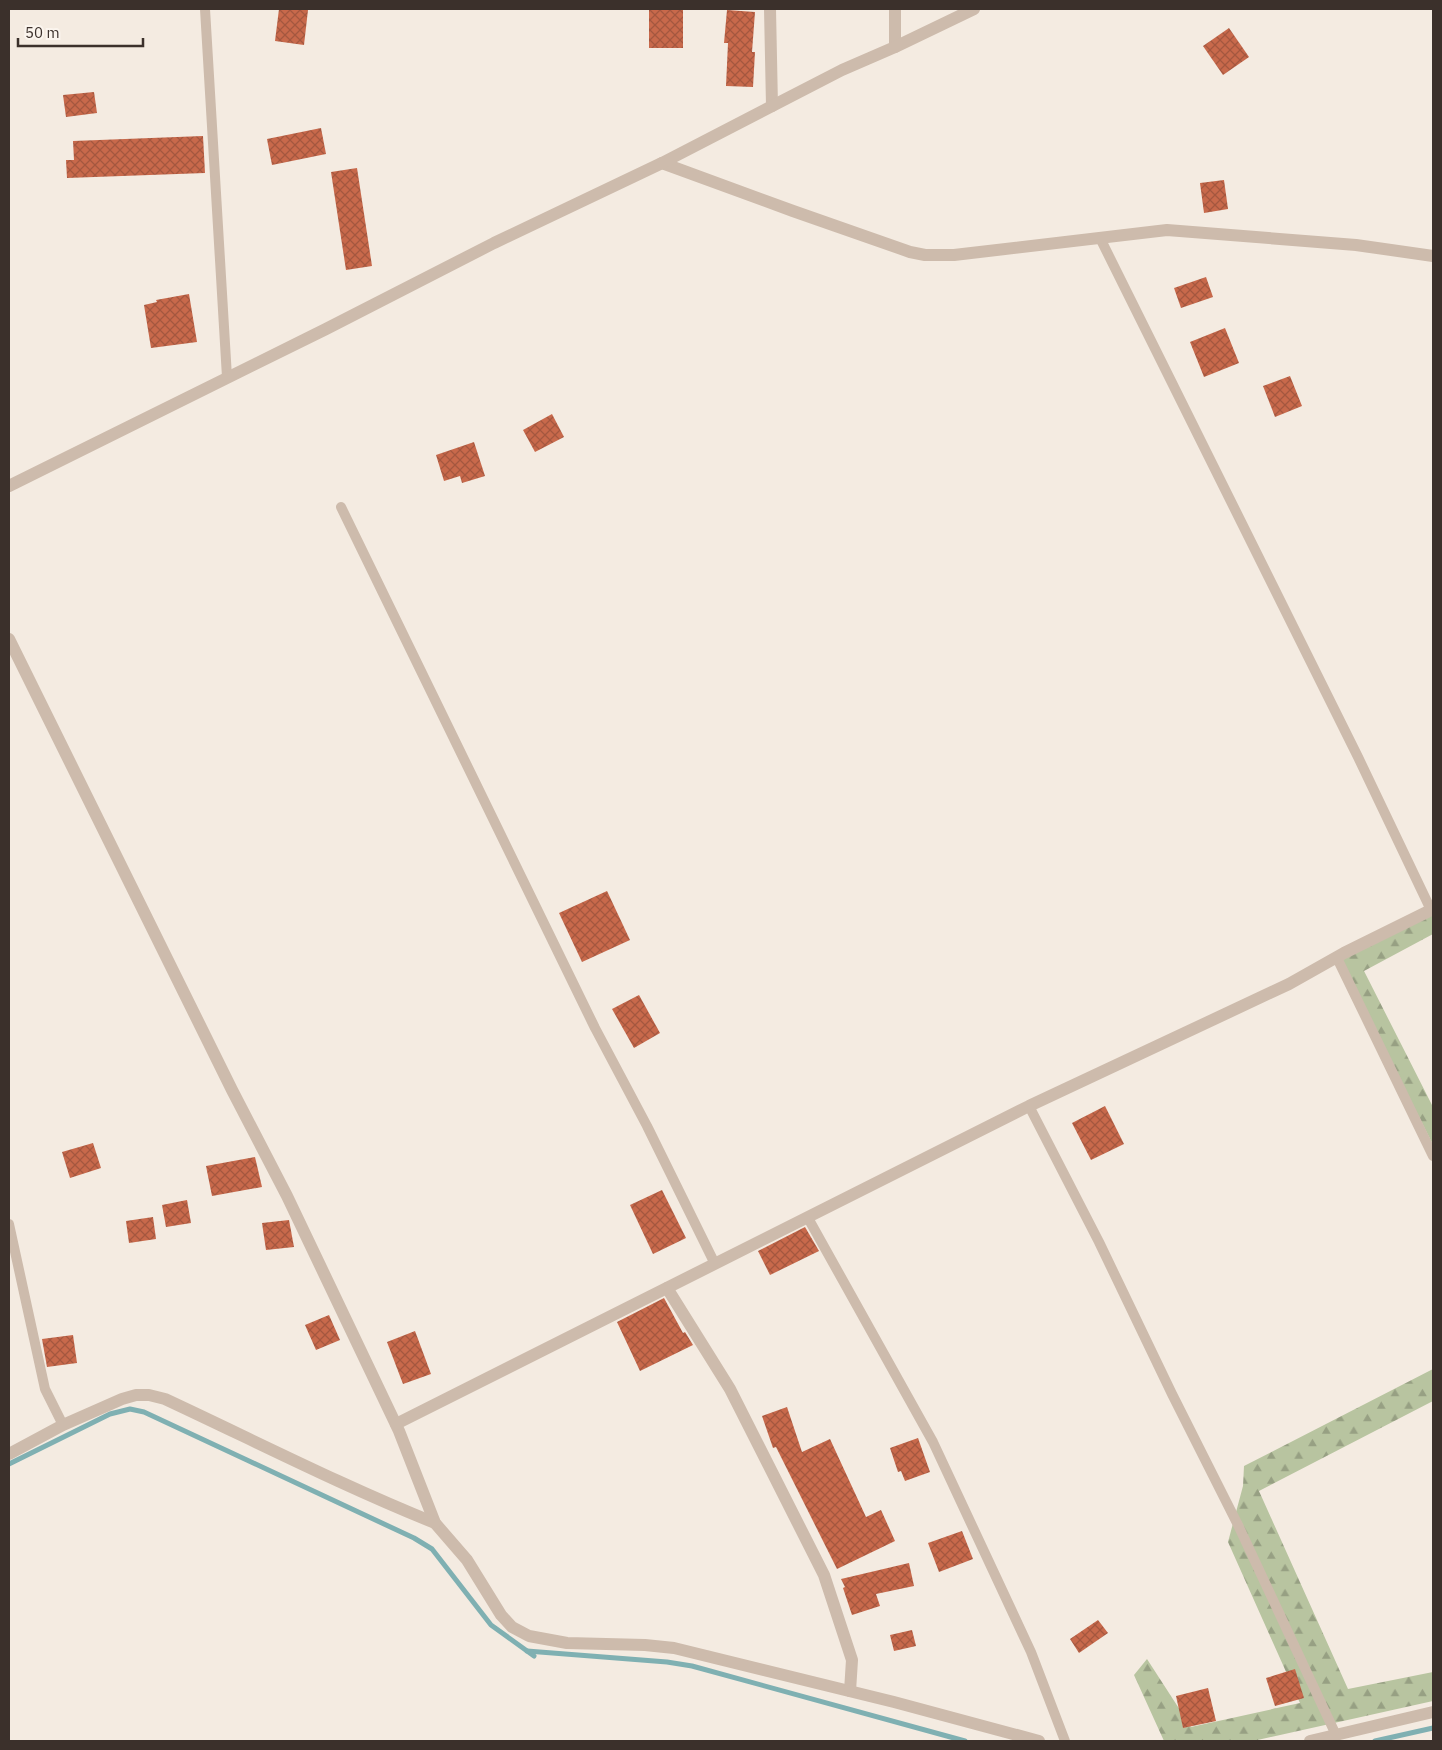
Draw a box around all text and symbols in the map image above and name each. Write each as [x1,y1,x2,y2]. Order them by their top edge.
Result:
scale bar [18,15,142,47]
text: 50 m [25,23,60,42]

